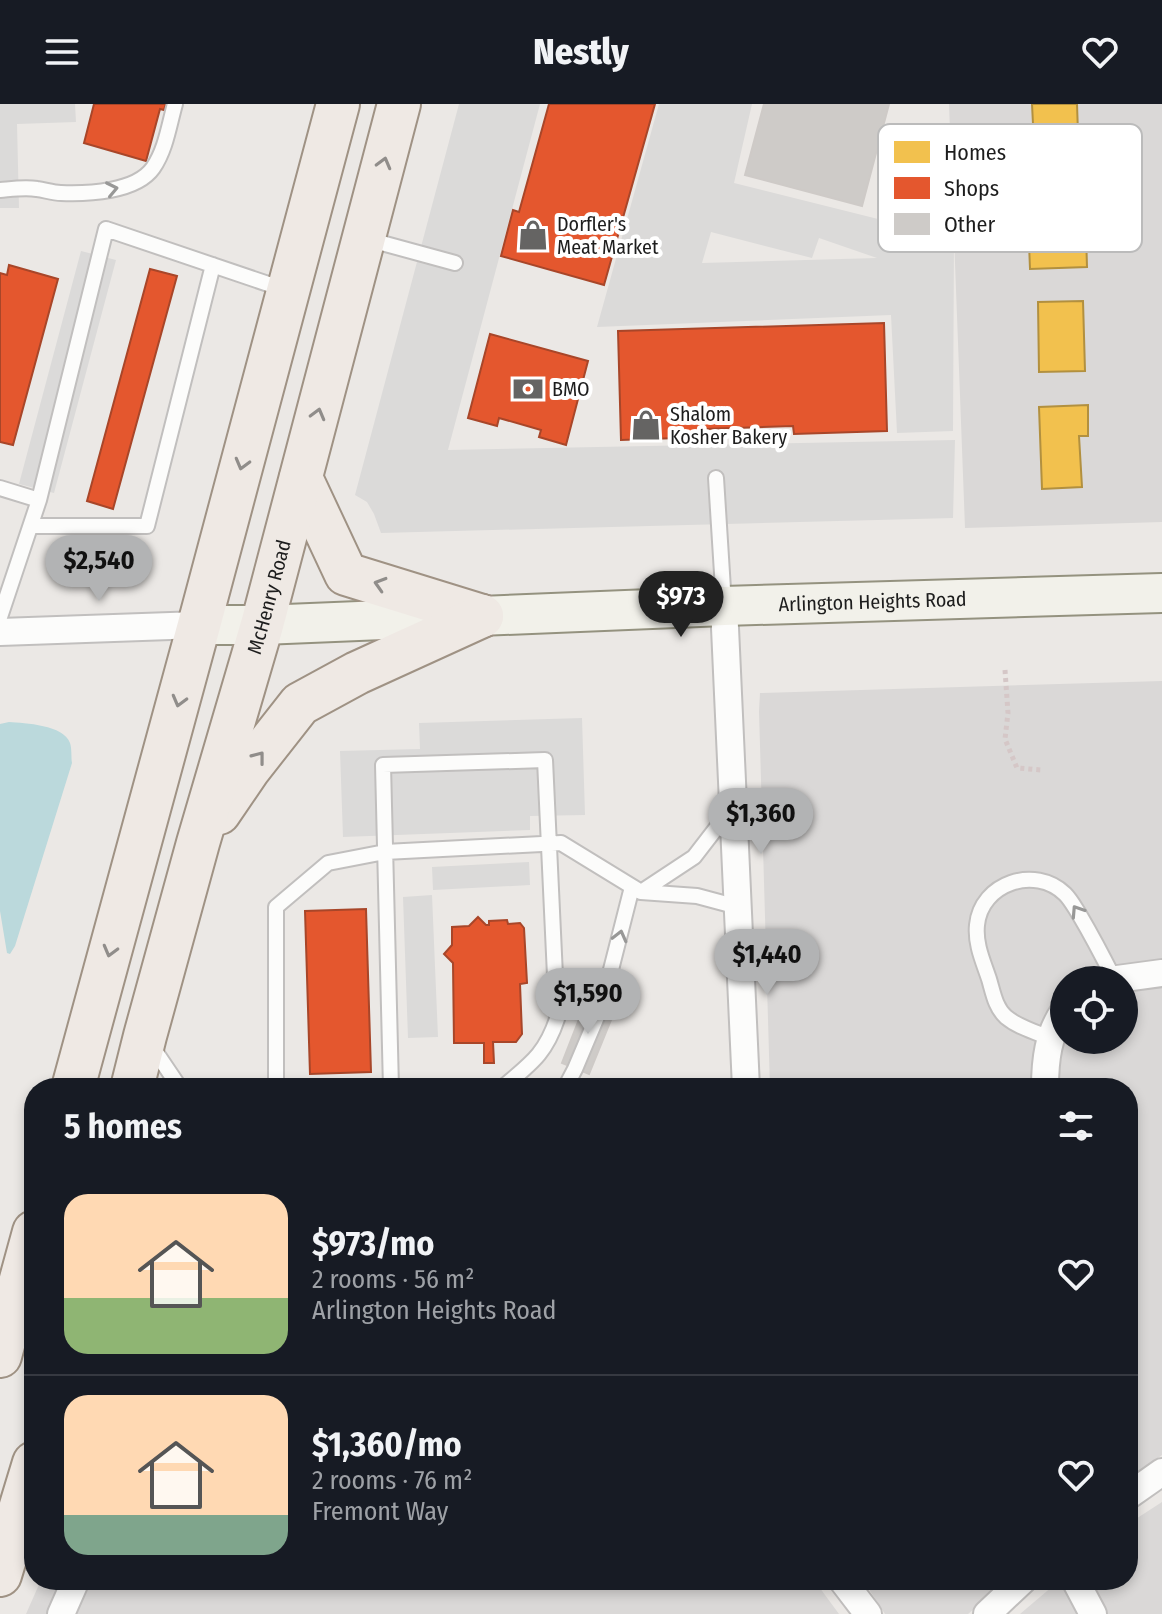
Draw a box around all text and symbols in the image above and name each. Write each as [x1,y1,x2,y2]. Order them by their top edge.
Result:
icon: menu [40,30,84,74]
text: Nestly [533,30,629,74]
icon: heart [1078,30,1122,74]
legend [878,124,1142,252]
text: Homes [944,139,1006,166]
one-way arrow [374,156,391,170]
text: Shops [944,175,999,202]
one-way arrow [105,181,119,198]
text: Other [944,211,995,238]
place label: Dorfler's Meat Market [557,212,659,259]
shop icon: Dorfler's Meat Market [516,218,550,252]
bank icon: BMO [511,372,545,406]
place label: BMO [552,377,590,401]
place label: Shalom Kosher Bakery [670,402,787,449]
one-way arrow [308,408,325,422]
shop icon: Shalom Kosher Bakery [629,408,663,442]
one-way arrow [235,457,251,471]
pin: $2,540 [34,535,164,603]
street label: McHenry Road [242,537,296,657]
text: $2,540 [63,545,135,576]
pin: $973 [634,571,728,639]
one-way arrow [374,578,388,594]
text: $973 [656,581,706,612]
street label: Arlington Heights Road [778,587,967,616]
one-way arrow [172,693,188,707]
one-way arrow [249,752,264,766]
pin: $1,360 [696,788,826,856]
text: $1,360 [726,798,796,829]
one-way arrow [1071,905,1086,919]
pin: $1,440 [702,929,832,997]
one-way arrow [610,930,627,944]
text: $1,440 [732,939,802,970]
one-way arrow [103,944,120,958]
map controls [1050,966,1138,1054]
button: locate [1050,966,1138,1054]
pin: $1,590 [523,968,653,1036]
text: $1,590 [553,978,623,1009]
icon: filters [1054,1104,1098,1148]
text: 5 homes [64,1106,182,1147]
text: $973/mo [312,1223,434,1264]
icon: home [128,1226,224,1322]
icon: heart [1054,1252,1098,1296]
text: 2 rooms · 56 m² [312,1264,474,1295]
text: Arlington Heights Road [312,1295,556,1326]
text: $1,360/mo [312,1424,462,1465]
icon: home [128,1427,224,1523]
icon: heart [1054,1453,1098,1497]
text: 2 rooms · 76 m² [312,1465,472,1496]
text: Fremont Way [312,1496,448,1527]

